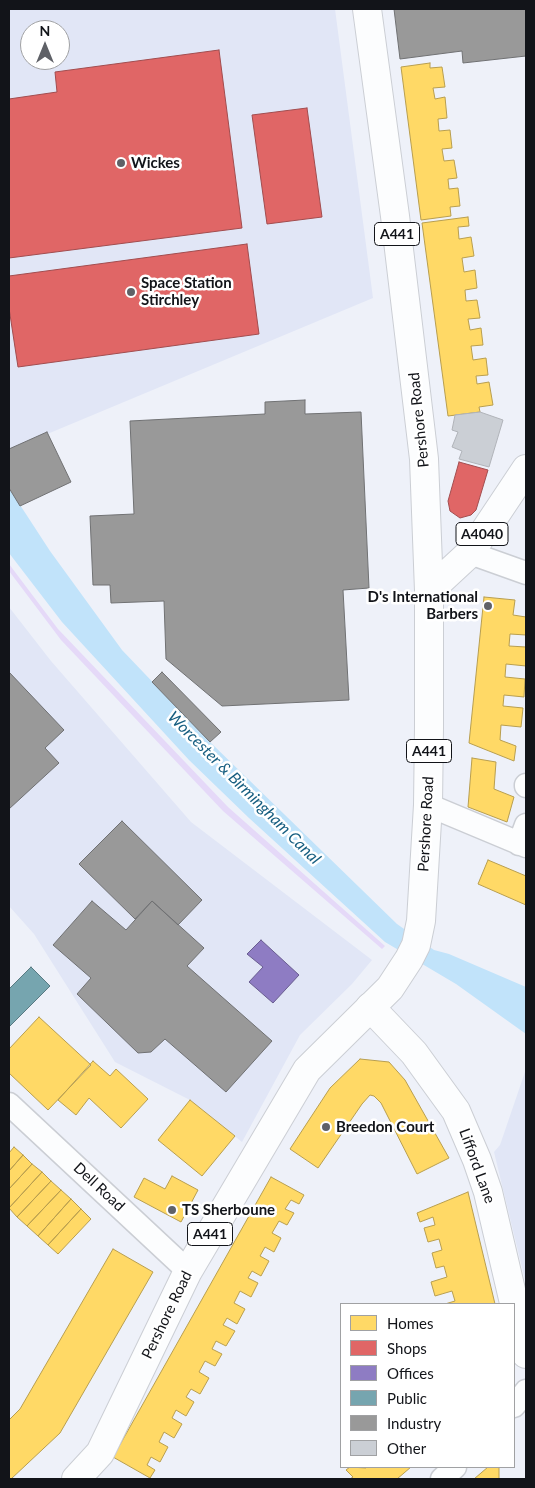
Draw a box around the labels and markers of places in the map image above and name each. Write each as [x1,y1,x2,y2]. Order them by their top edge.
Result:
place label: Wickes [131,154,180,172]
marker: Wickes [115,157,127,169]
place label: Space Station Stirchley [141,274,232,309]
marker: Space Station Stirchley [125,286,137,298]
place label: D's International Barbers [368,588,478,623]
marker: D's International Barbers [482,600,494,612]
place label: Breedon Court [336,1118,434,1136]
marker: Breedon Court [320,1121,332,1133]
place label: TS Sherboune [182,1201,275,1219]
marker: TS Sherboune [166,1204,178,1216]

